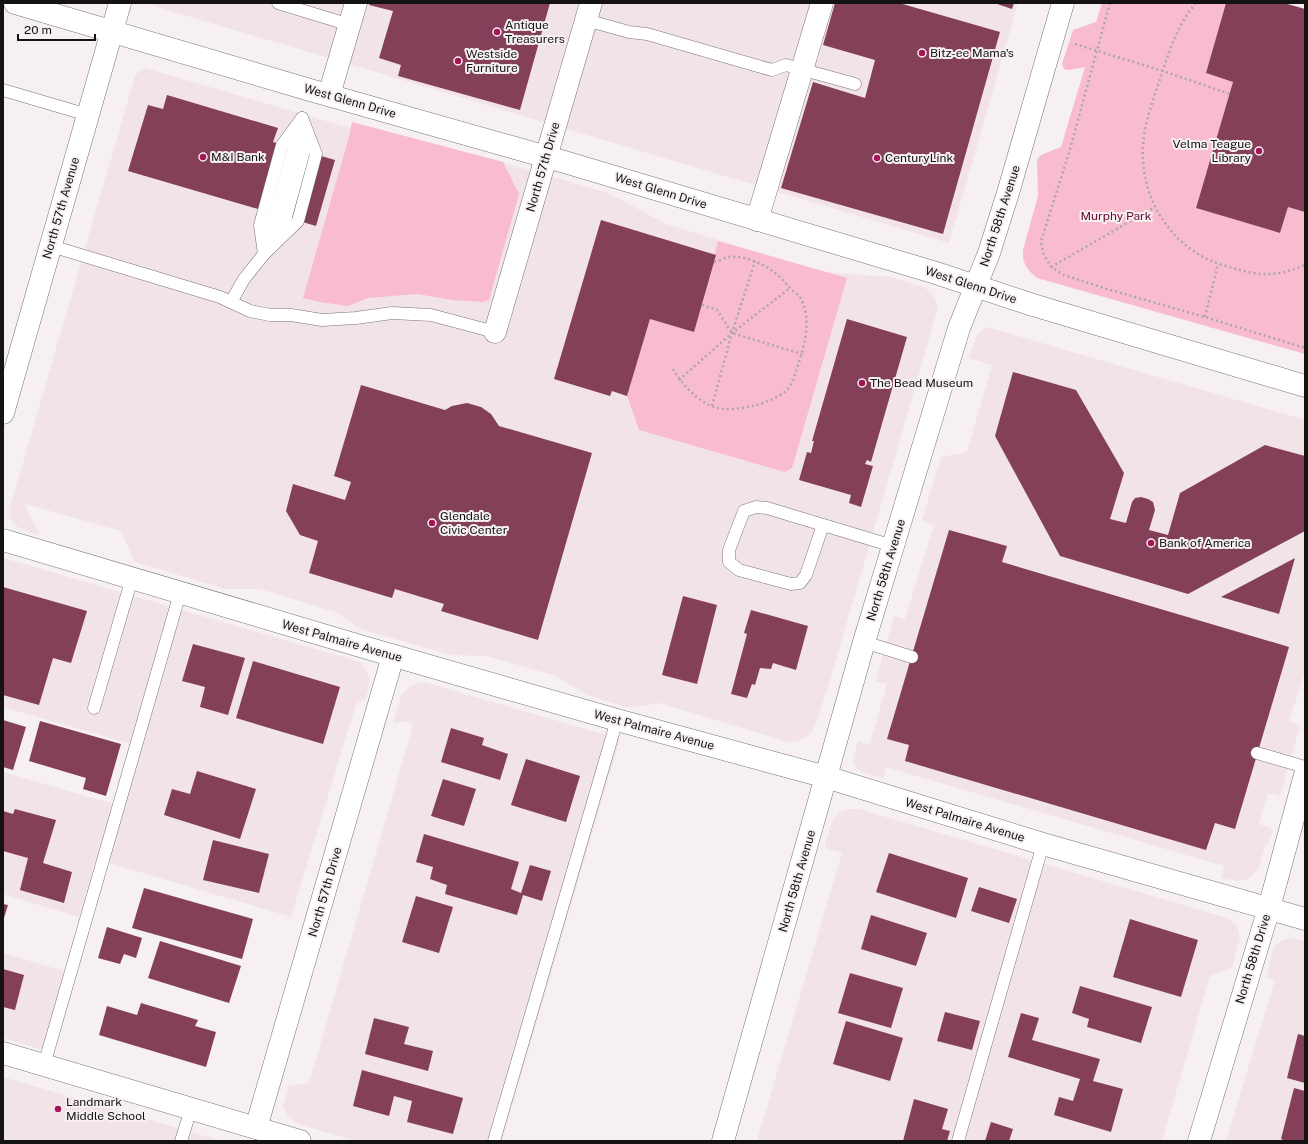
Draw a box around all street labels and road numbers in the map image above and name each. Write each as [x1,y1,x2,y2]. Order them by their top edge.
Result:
street label: West Glenn Drive [302,81,398,121]
street label: North 57th Drive [523,120,563,214]
street label: North 57th Avenue [40,155,82,261]
street label: North 58th Avenue [977,163,1023,269]
street label: West Glenn Drive [613,170,709,212]
street label: West Glenn Drive [923,264,1019,306]
street label: North 58th Avenue [864,517,908,623]
street label: West Palmaire Avenue [280,617,404,665]
street label: West Palmaire Avenue [592,707,716,753]
street label: West Palmaire Avenue [903,795,1027,845]
street label: North 58th Avenue [776,828,818,934]
street label: North 57th Drive [305,845,345,939]
street label: North 58th Drive [1233,912,1273,1006]

